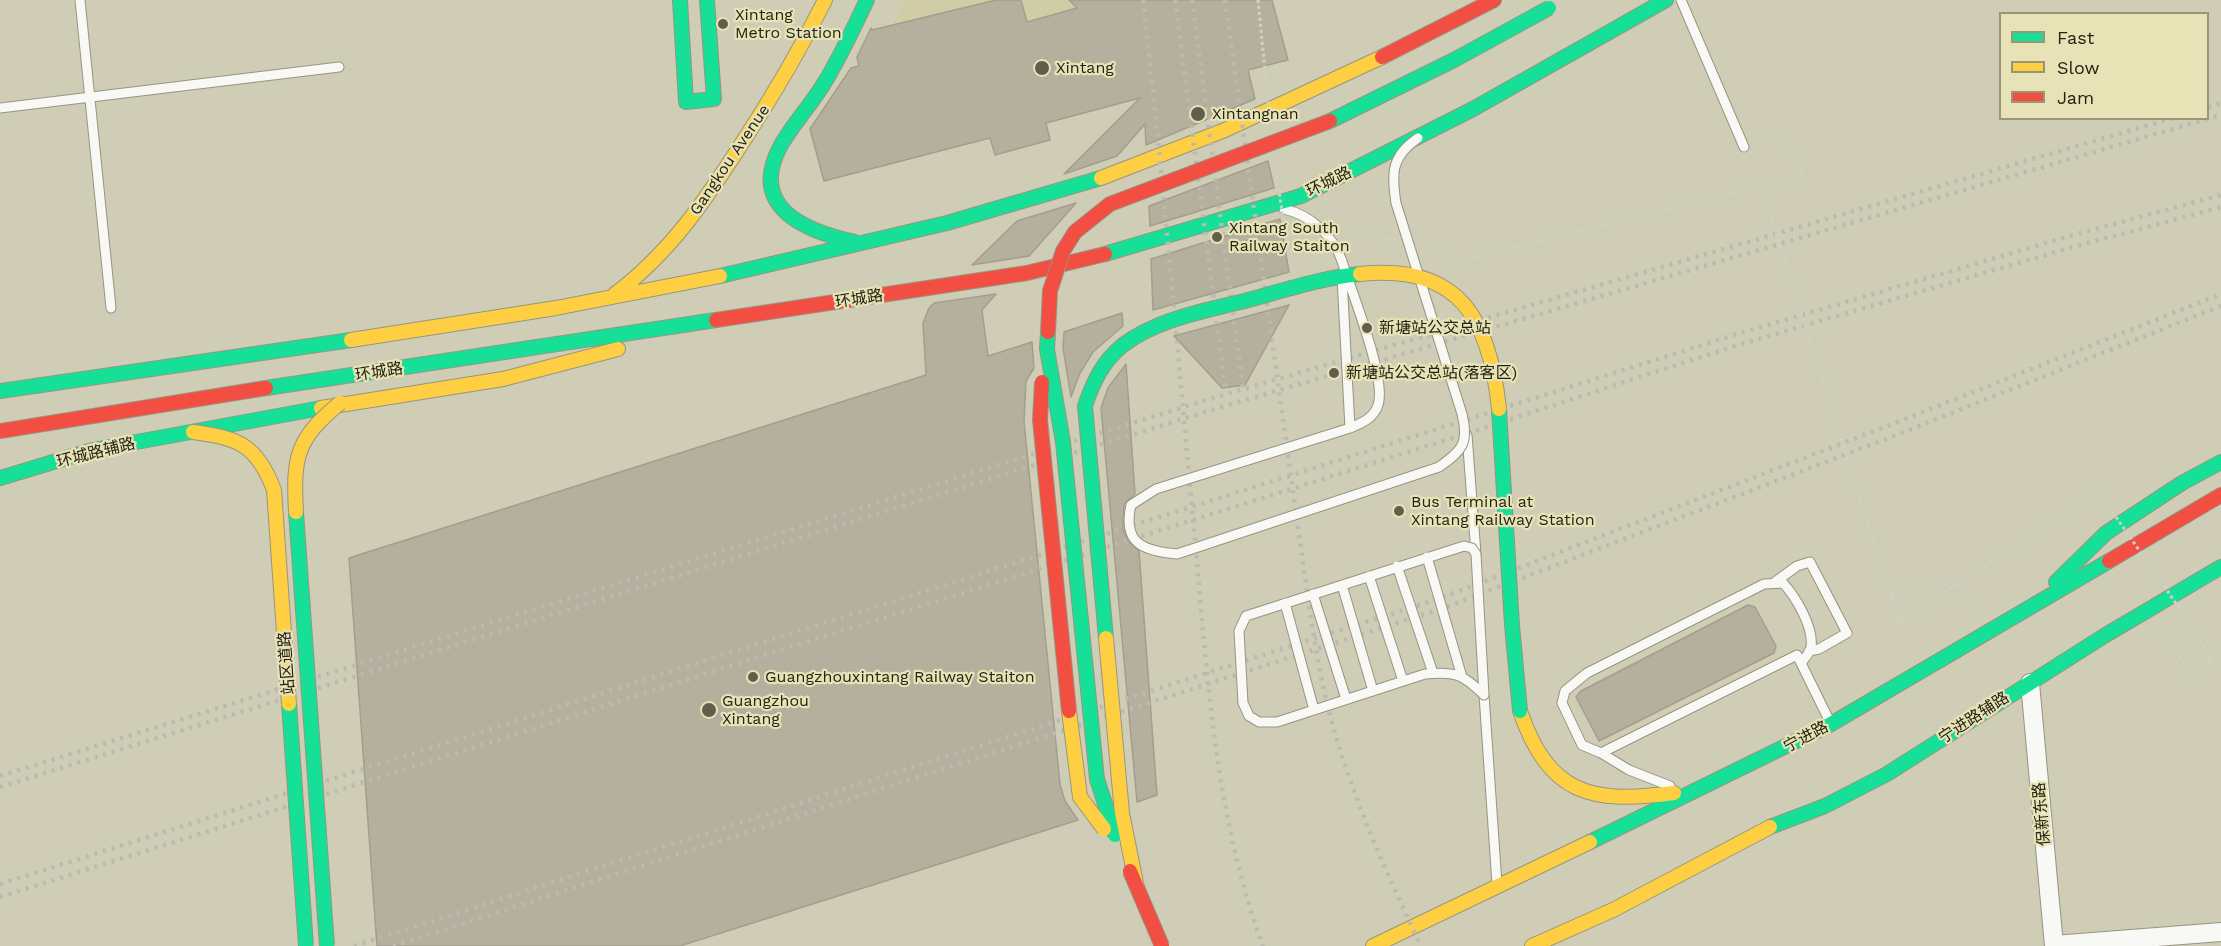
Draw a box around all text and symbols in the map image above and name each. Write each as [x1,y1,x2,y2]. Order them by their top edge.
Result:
place label: Xintang Metro Station [735,5,842,43]
legend [1999,12,2209,120]
marker: Xintang Metro Station [716,17,730,31]
text: Fast [2057,27,2094,48]
text: Slow [2057,57,2100,78]
place label: Xintang [1056,58,1114,78]
marker: Xintang [1033,59,1051,77]
text: Jam [2057,87,2094,108]
street label: Gangkou Avenue [686,101,774,219]
place label: Xintangnan [1212,104,1299,124]
marker: Xintangnan [1189,105,1207,123]
street label: 环城路 [1303,163,1355,201]
place label: Xintang South Railway Staiton [1229,218,1350,256]
marker: Xintang South Railway Staiton [1210,230,1224,244]
street label: 环城路 [834,286,884,312]
place label: 新塘站公交总站 [1379,318,1491,338]
marker: 新塘站公交总站 [1360,321,1374,335]
street label: 环城路 [354,359,404,385]
place label: 新塘站公交总站(落客区) [1346,363,1517,383]
marker: 新塘站公交总站(落客区) [1327,366,1341,380]
street label: 环城路辅路 [55,434,137,472]
place label: Bus Terminal at Xintang Railway Station [1411,492,1595,530]
marker: Bus Terminal at Xintang Railway Station [1392,504,1406,518]
street label: 站区道路 [275,630,299,696]
place label: Guangzhouxintang Railway Staiton [765,667,1035,687]
marker: Guangzhouxintang Railway Staiton [746,670,760,684]
street label: 宁进路辅路 [1935,688,2013,748]
place label: Guangzhou Xintang [722,691,809,729]
marker: Guangzhou Xintang [700,701,718,719]
street label: 宁进路 [1780,717,1832,757]
street label: 保新东路 [2030,781,2054,847]

